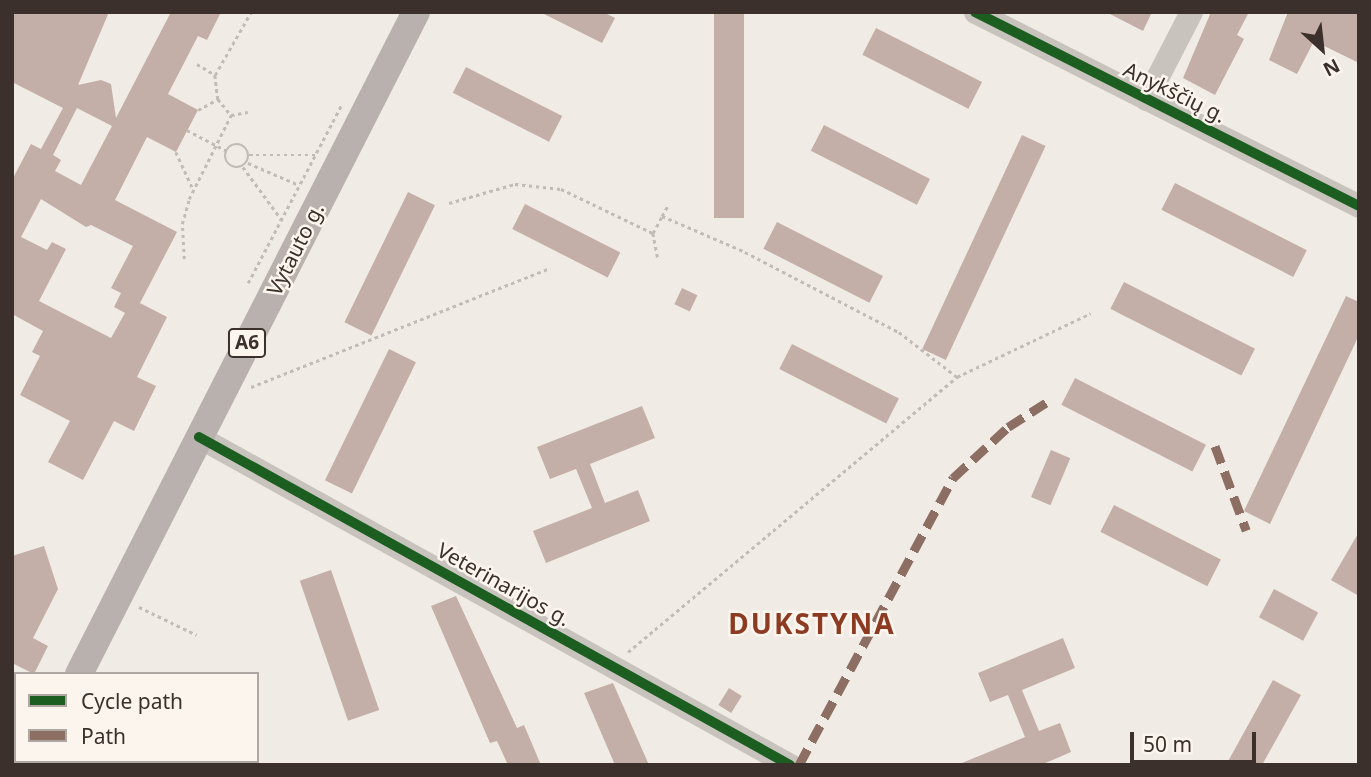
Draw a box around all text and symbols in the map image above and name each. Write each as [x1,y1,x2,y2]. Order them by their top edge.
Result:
north arrow [1287,14,1357,84]
text: N [1319,53,1344,83]
street label: Anykščių g. [1120,56,1230,128]
street label: Vytauto g. [261,199,329,299]
road number: A6 [228,328,266,358]
street label: Veterinarijos g. [433,537,575,631]
district label: DUKSTYNA [729,606,895,640]
legend [14,672,259,763]
text: Cycle path [81,687,183,715]
scale bar [1133,718,1259,762]
text: Path [81,722,126,750]
text: 50 m [1143,730,1192,758]

